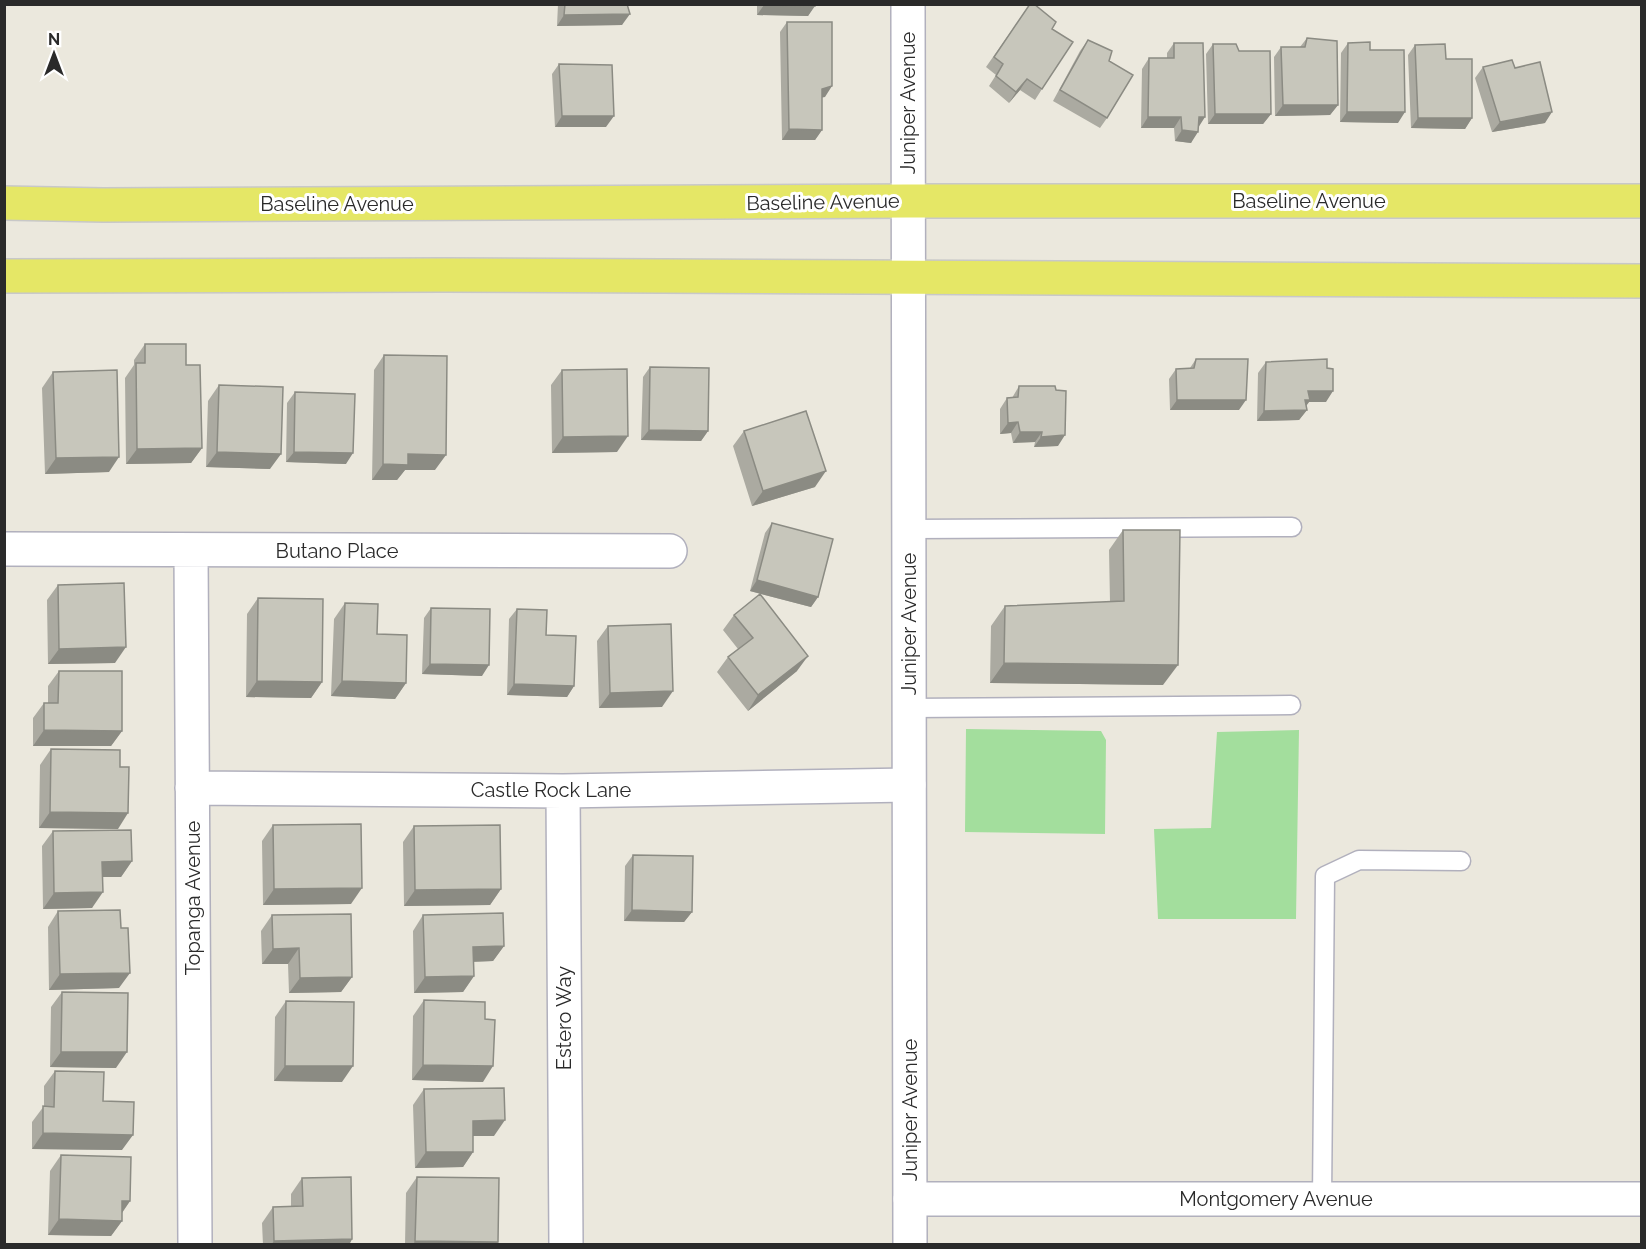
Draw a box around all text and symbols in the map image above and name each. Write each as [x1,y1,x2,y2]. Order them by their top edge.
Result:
north arrow [24,24,84,84]
text: N [48,30,60,49]
street label: Juniper Avenue [896,31,920,174]
street label: Baseline Avenue [746,189,900,215]
street label: Baseline Avenue [1232,189,1386,213]
street label: Baseline Avenue [260,192,414,216]
street label: Butano Place [276,539,399,563]
street label: Juniper Avenue [897,552,921,695]
street label: Castle Rock Lane [471,778,632,802]
street label: Topanga Avenue [181,820,205,975]
street label: Estero Way [552,966,576,1070]
street label: Juniper Avenue [898,1038,922,1181]
street label: Montgomery Avenue [1179,1187,1373,1211]

